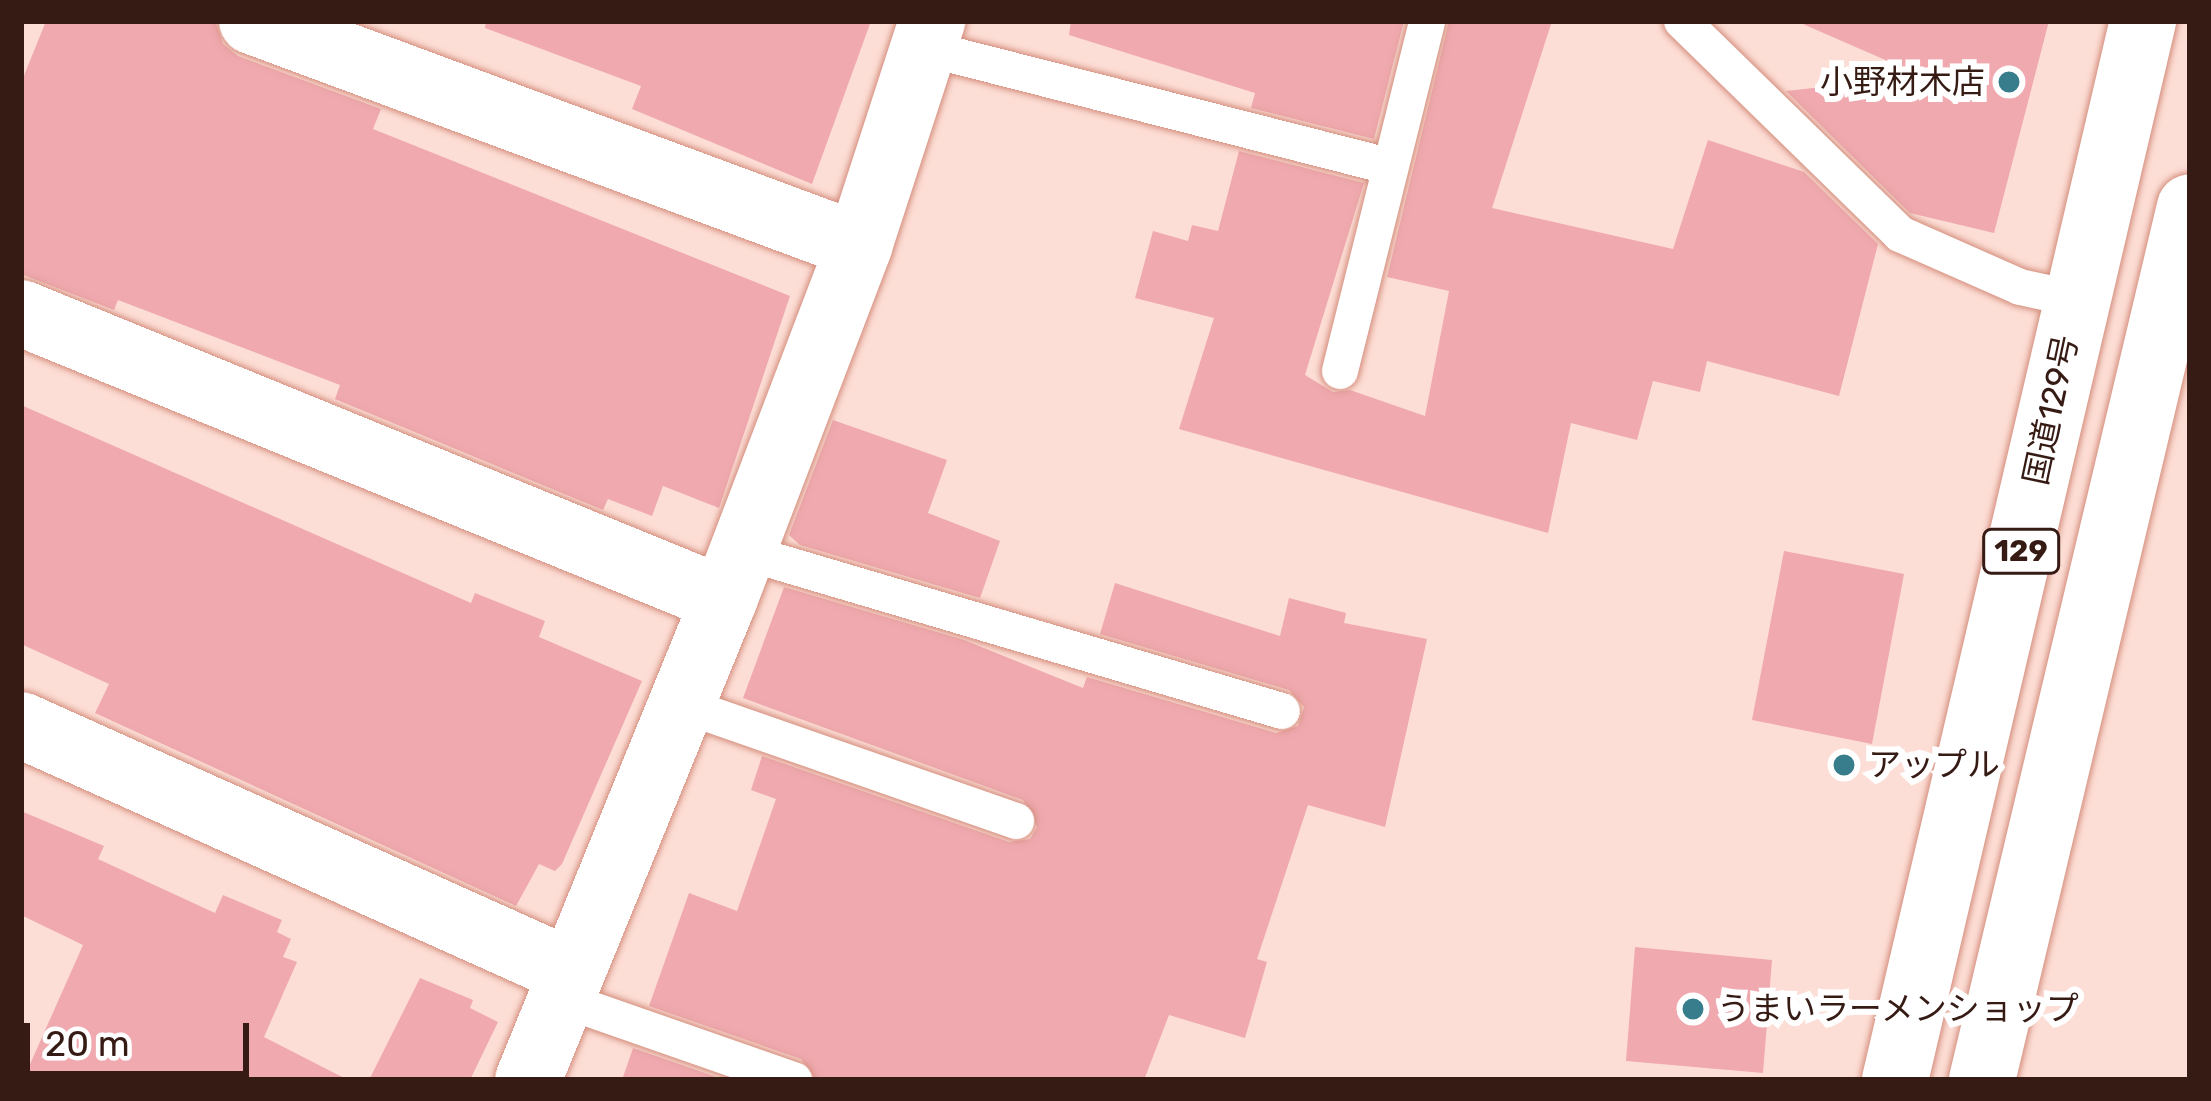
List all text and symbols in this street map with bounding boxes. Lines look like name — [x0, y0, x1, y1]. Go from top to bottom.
place label: 小野材木店 — [1820, 62, 1985, 102]
marker: 小野材木店 — [1996, 69, 2022, 95]
street label: 国道129号 — [2016, 332, 2086, 488]
road number: 129 — [1982, 527, 2060, 575]
place label: アップル — [1868, 745, 2000, 785]
marker: アップル — [1831, 752, 1857, 778]
place label: うまいラーメンショップ — [1717, 989, 2080, 1029]
marker: うまいラーメンショップ — [1680, 996, 1706, 1022]
scale bar — [30, 999, 255, 1073]
text: 20 m — [45, 1022, 130, 1065]

